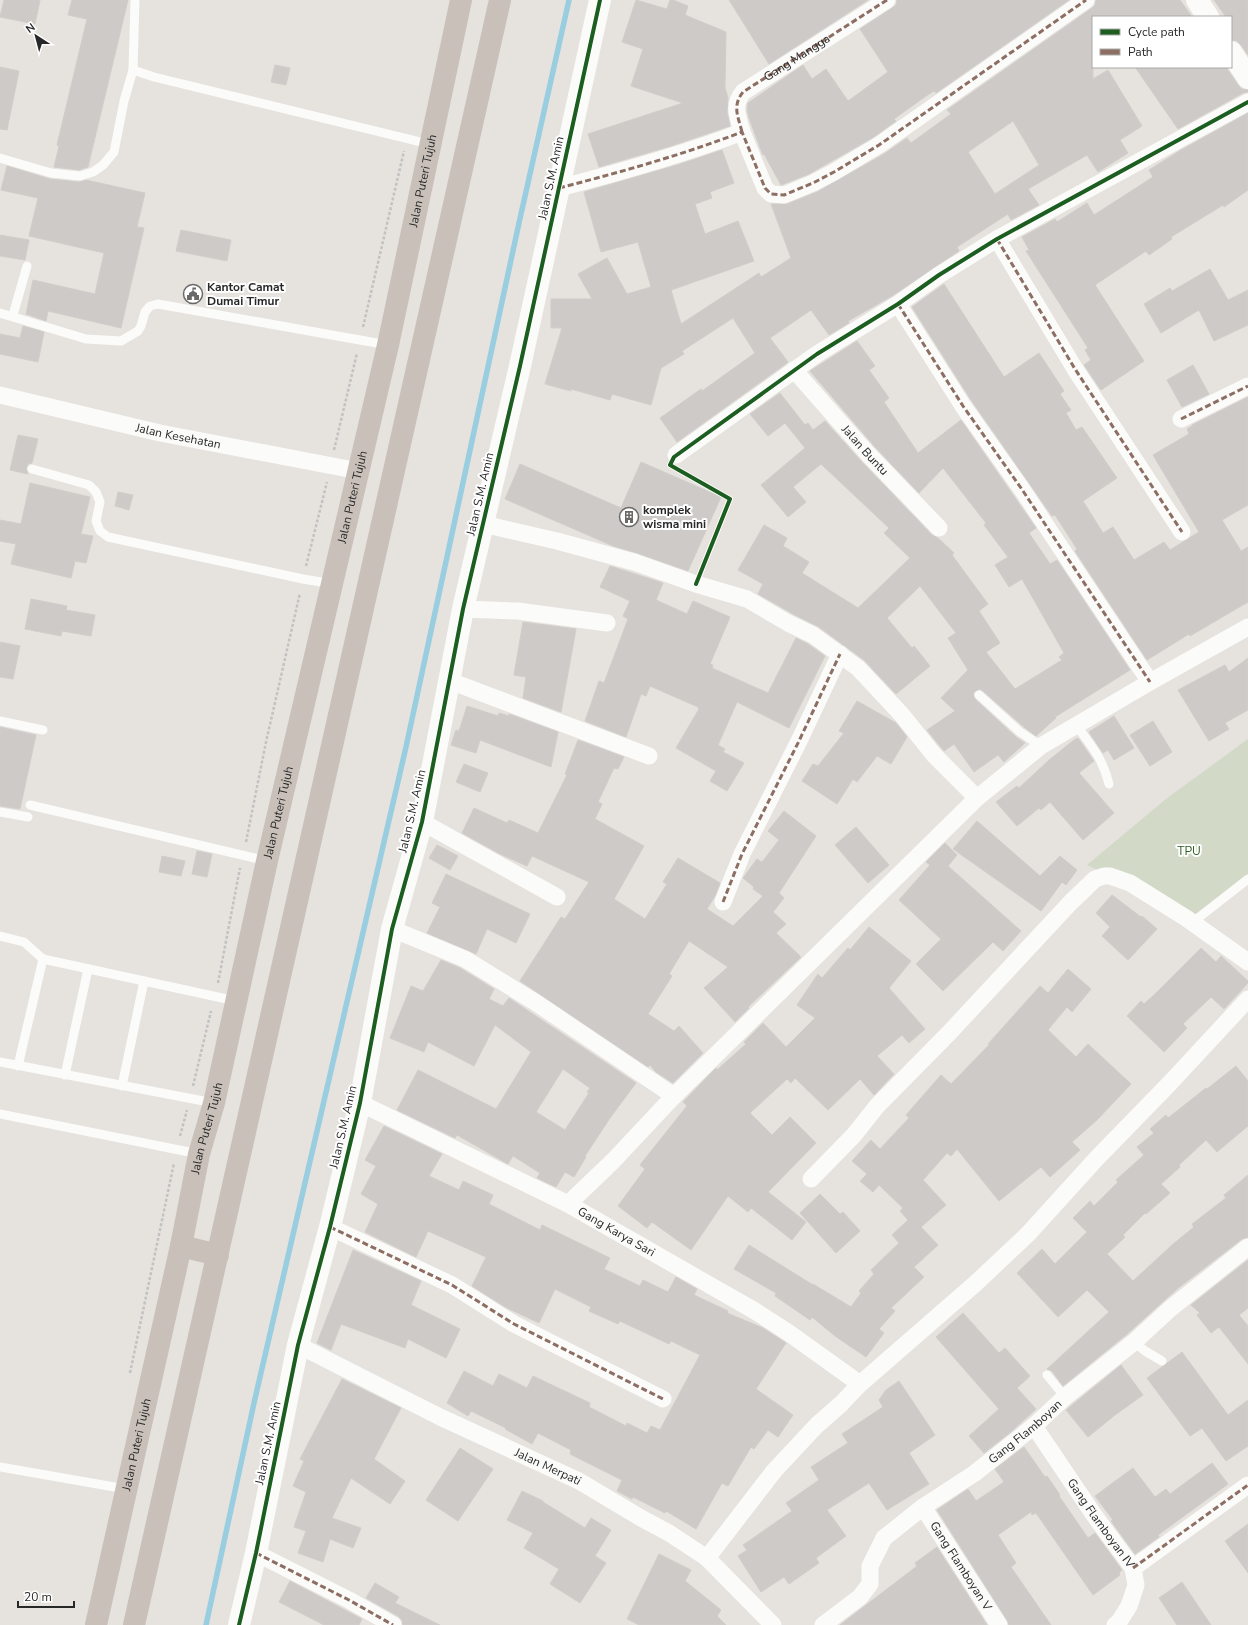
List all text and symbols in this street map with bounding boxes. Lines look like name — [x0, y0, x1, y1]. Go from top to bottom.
north arrow — [16, 16, 56, 56]
legend — [1092, 16, 1232, 68]
text: N — [23, 20, 38, 37]
text: Cycle path — [1128, 24, 1185, 40]
street label: Gang Mangga — [761, 30, 833, 85]
text: Path — [1128, 44, 1153, 60]
street label: Jalan Puteri Tujuh — [405, 133, 440, 230]
street label: Jalan S.M. Amin — [534, 135, 568, 222]
place label: Kantor Camat Dumai Timur — [207, 279, 285, 309]
public building icon: Kantor Camat Dumai Timur — [182, 283, 204, 305]
street label: Jalan Kesehatan — [133, 419, 222, 452]
street label: Jalan Buntu — [837, 421, 892, 479]
street label: Jalan Puteri Tujuh — [334, 449, 371, 546]
street label: Jalan S.M. Amin — [462, 451, 497, 538]
place label: komplek wisma mini — [643, 502, 706, 532]
building icon: komplek wisma mini — [618, 506, 640, 528]
street label: Jalan Puteri Tujuh — [260, 764, 297, 861]
street label: Jalan S.M. Amin — [394, 768, 429, 855]
park label: TPU — [1177, 843, 1201, 859]
street label: Jalan Puteri Tujuh — [187, 1081, 226, 1177]
street label: Jalan S.M. Amin — [325, 1084, 360, 1171]
street label: Gang Karya Sari — [575, 1203, 658, 1260]
street label: Gang Flamboyan — [985, 1396, 1065, 1467]
street label: Jalan Puteri Tujuh — [118, 1397, 155, 1493]
street label: Jalan S.M. Amin — [251, 1400, 285, 1487]
street label: Jalan Merpati — [511, 1444, 584, 1489]
street label: Gang Flamboyan IV — [1064, 1475, 1139, 1572]
street label: Gang Flamboyan V — [926, 1518, 996, 1614]
scale bar — [18, 1583, 74, 1609]
text: 20 m — [24, 1589, 52, 1605]

